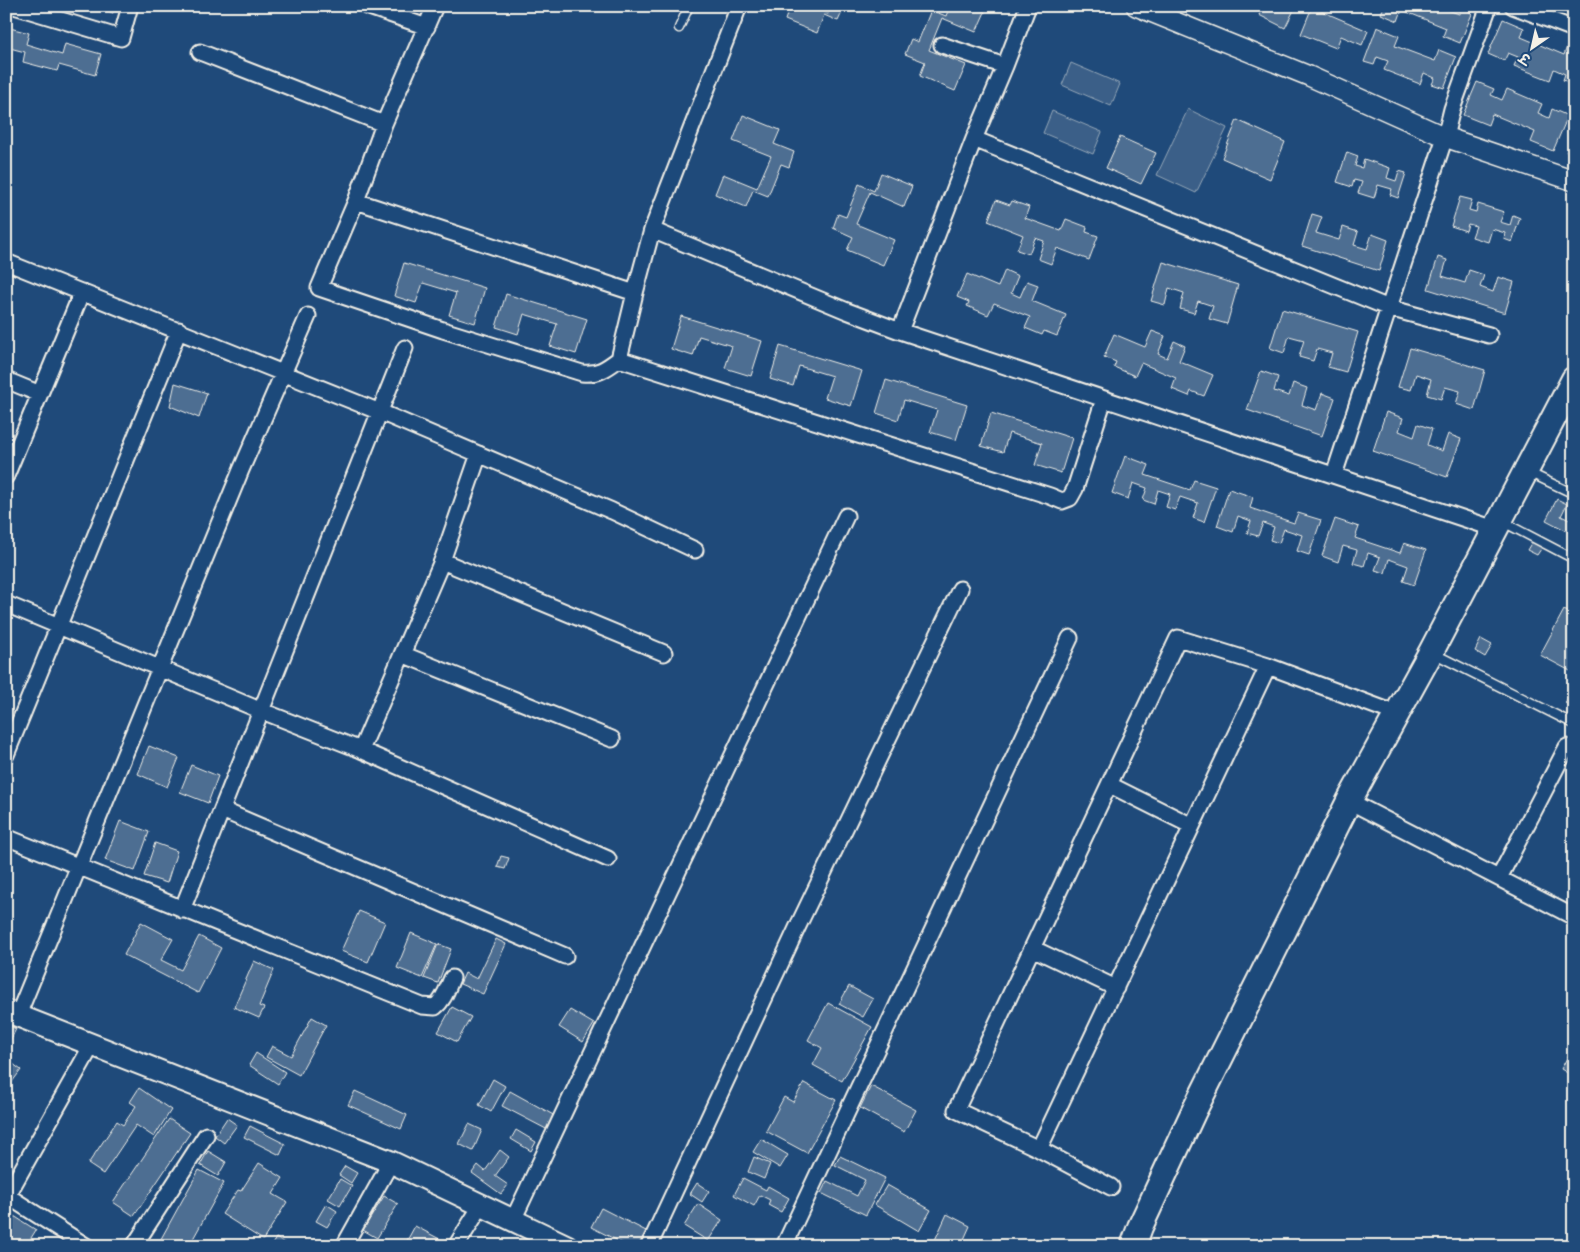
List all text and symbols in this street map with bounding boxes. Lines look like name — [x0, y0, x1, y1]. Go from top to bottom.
north arrow — [1508, 22, 1558, 72]
text: उ — [1514, 48, 1535, 70]

